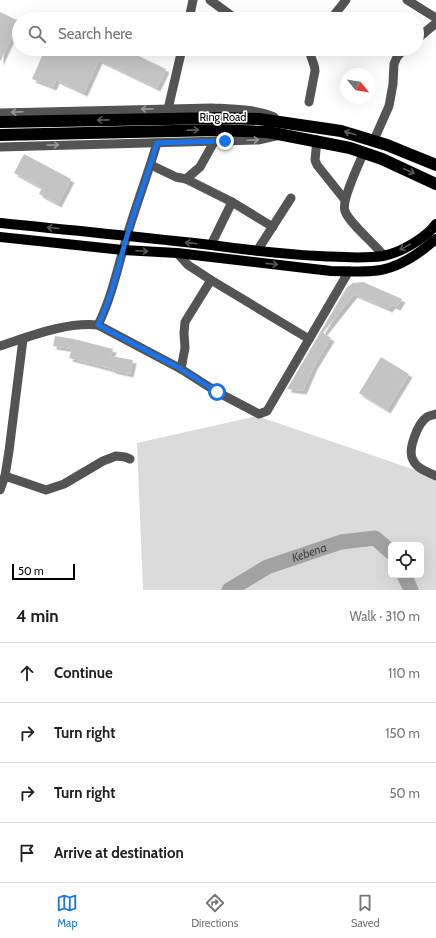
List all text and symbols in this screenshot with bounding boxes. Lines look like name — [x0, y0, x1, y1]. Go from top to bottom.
search box — [12, 12, 424, 56]
icon: search — [26, 23, 48, 45]
text: Search here — [58, 25, 133, 43]
north arrow — [340, 68, 376, 104]
one-way arrow — [141, 105, 154, 113]
one-way arrow — [11, 109, 24, 116]
street label: Ring Road — [200, 110, 246, 124]
one-way arrow — [97, 116, 110, 124]
one-way arrow — [186, 127, 199, 134]
one-way arrow — [343, 129, 356, 136]
route end — [216, 132, 234, 150]
one-way arrow — [246, 137, 259, 144]
one-way arrow — [46, 142, 59, 149]
one-way arrow — [403, 168, 415, 175]
one-way arrow — [47, 224, 60, 232]
one-way arrow — [185, 239, 198, 247]
one-way arrow — [400, 244, 412, 252]
one-way arrow — [135, 247, 148, 255]
one-way arrow — [265, 260, 278, 268]
route start — [208, 383, 226, 401]
water label: Kebena — [290, 539, 329, 565]
map controls — [388, 542, 424, 578]
button: locate — [388, 542, 424, 578]
scale bar — [12, 562, 75, 581]
text: 50 m — [18, 564, 44, 578]
text: 4 min — [16, 606, 59, 626]
text: Walk · 310 m — [349, 608, 420, 624]
icon: ahead — [16, 662, 38, 684]
text: Continue — [54, 664, 113, 682]
text: 110 m — [388, 665, 420, 681]
icon: right — [16, 722, 38, 744]
text: Turn right — [54, 724, 115, 742]
text: 150 m — [385, 725, 420, 741]
icon: right — [16, 782, 38, 804]
text: Turn right — [54, 784, 115, 802]
text: 50 m — [390, 785, 420, 801]
icon: arrive — [16, 842, 38, 864]
text: Arrive at destination — [54, 844, 184, 862]
tab: Map — [56, 892, 78, 930]
tab: Directions — [191, 892, 238, 930]
tab: Saved — [351, 892, 380, 930]

